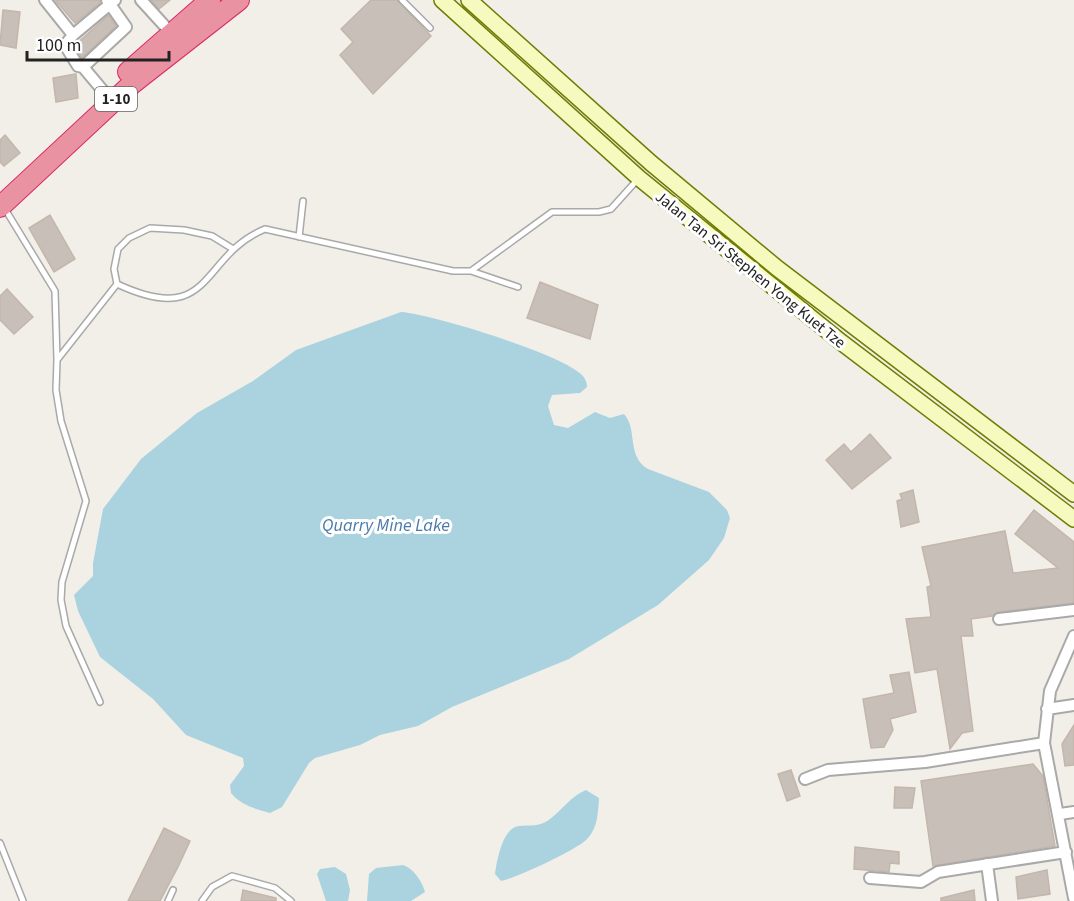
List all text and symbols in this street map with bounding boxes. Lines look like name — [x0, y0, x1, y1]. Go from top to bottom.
scale bar — [27, 24, 170, 62]
text: 100 m — [36, 33, 81, 58]
road number: 1-10 — [95, 87, 137, 111]
street label: Jalan Tan Sri Stephen Yong Kuet Tze — [651, 186, 850, 354]
water label: Quarry Mine Lake — [322, 513, 450, 538]

